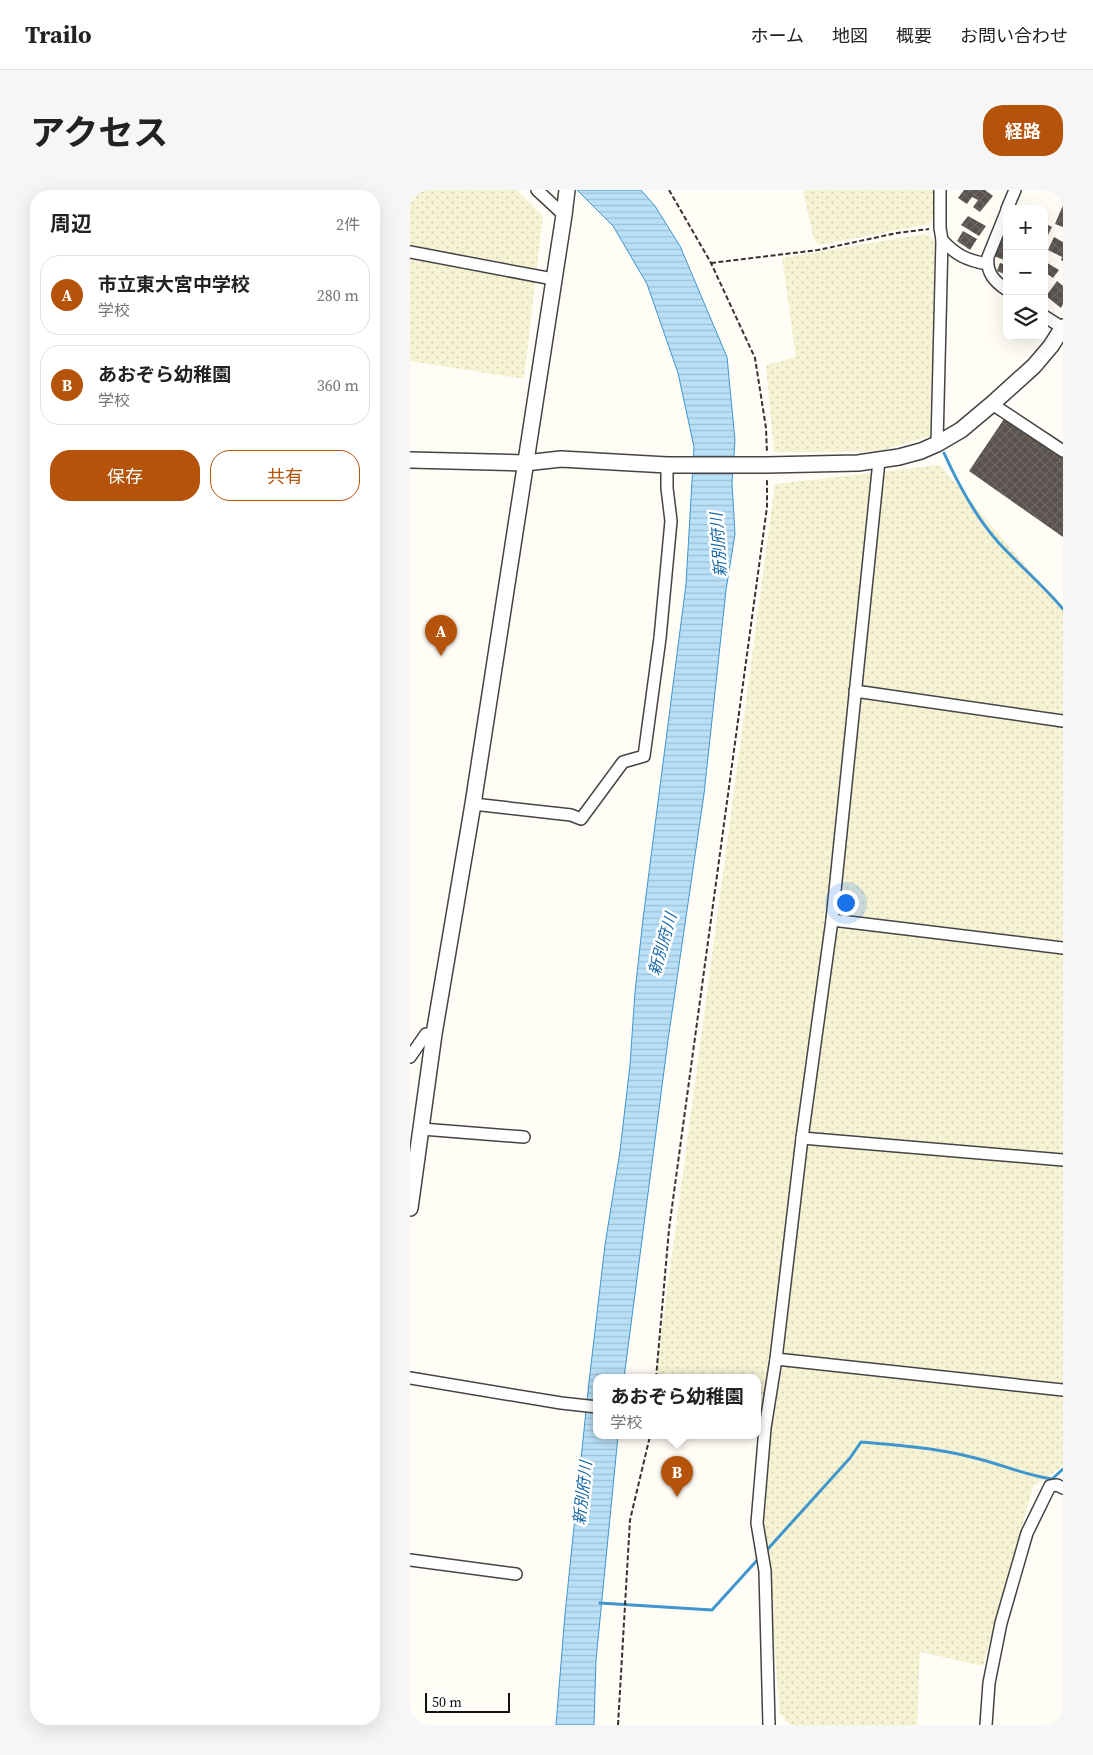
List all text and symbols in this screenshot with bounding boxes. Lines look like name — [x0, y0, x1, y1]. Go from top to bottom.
text: Trailo — [25, 18, 92, 51]
text: ホーム — [751, 23, 804, 48]
text: 地図 — [832, 23, 868, 48]
text: 概要 — [896, 23, 932, 48]
text: お問い合わせ — [960, 23, 1068, 48]
button: 経路 — [983, 105, 1063, 156]
text: アクセス — [30, 109, 168, 157]
map controls — [1003, 205, 1048, 340]
button: + — [1003, 205, 1048, 250]
text: 周辺 — [50, 209, 92, 238]
text: 2件 — [336, 213, 360, 235]
button: − — [1003, 250, 1048, 295]
text: 市立東大宮中学校 — [98, 271, 250, 297]
text: A — [62, 284, 72, 306]
text: 280 m — [317, 284, 359, 306]
button: layers — [1003, 295, 1048, 340]
text: 学校 — [98, 299, 130, 321]
text: あおぞら幼稚園 — [98, 361, 231, 387]
text: B — [62, 374, 72, 396]
text: 360 m — [317, 374, 359, 396]
text: 学校 — [98, 389, 130, 411]
button: 保存 — [50, 450, 200, 501]
button: 共有 — [210, 450, 360, 501]
water label: 新別府川 — [705, 510, 731, 578]
pin: A — [425, 615, 457, 656]
your location — [833, 890, 859, 916]
water label: 新別府川 — [643, 908, 682, 978]
popup — [593, 1374, 761, 1439]
text: あおぞら幼稚園 — [610, 1383, 744, 1409]
text: 学校 — [610, 1411, 643, 1433]
pin: B — [661, 1456, 693, 1497]
water label: 新別府川 — [568, 1458, 596, 1526]
scale bar — [425, 1690, 510, 1713]
text: 50 m — [432, 1692, 462, 1712]

